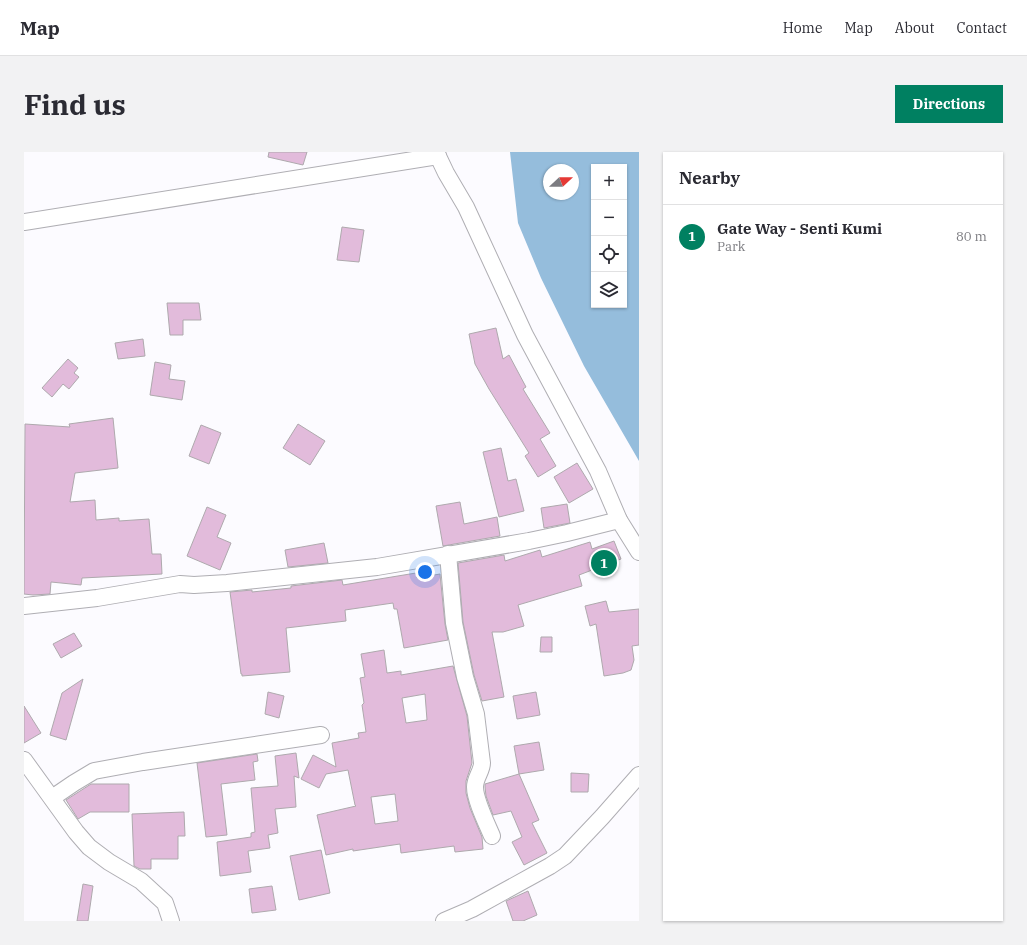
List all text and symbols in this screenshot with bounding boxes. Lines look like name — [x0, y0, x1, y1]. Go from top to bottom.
text: Map — [20, 16, 60, 40]
text: Home — [783, 19, 822, 37]
text: Map — [844, 19, 873, 37]
text: About — [895, 19, 934, 37]
text: Contact — [956, 19, 1007, 37]
button: Directions — [895, 85, 1003, 123]
text: Find us — [24, 86, 126, 123]
north arrow — [543, 164, 579, 200]
map controls — [591, 164, 627, 308]
button: + — [591, 164, 627, 200]
text: Nearby — [679, 167, 740, 189]
button: − — [591, 200, 627, 236]
text: Gate Way - Senti Kumi — [717, 219, 882, 238]
text: 1 — [688, 228, 696, 245]
text: 80 m — [956, 228, 987, 245]
button: locate — [591, 236, 627, 272]
text: Park — [717, 238, 745, 255]
button: layers — [591, 272, 627, 308]
pin: 1 — [591, 548, 617, 578]
your location — [415, 562, 435, 582]

